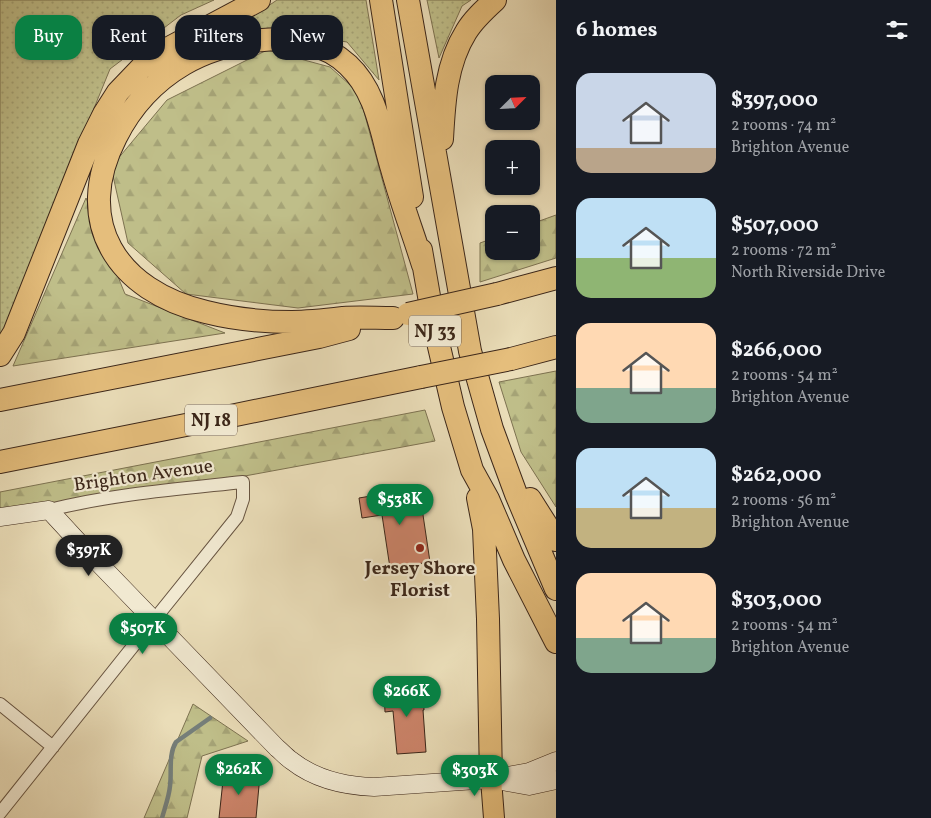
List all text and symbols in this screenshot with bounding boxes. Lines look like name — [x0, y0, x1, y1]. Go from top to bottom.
chip: Buy — [15, 15, 82, 60]
chip: Rent — [92, 15, 165, 60]
chip: Filters — [175, 15, 261, 60]
chip: New — [271, 15, 343, 60]
text: 6 homes — [576, 16, 657, 45]
icon: filters — [883, 16, 911, 44]
north arrow — [485, 75, 540, 130]
map controls — [485, 75, 540, 260]
text: $397,000 — [731, 86, 818, 115]
icon: home — [616, 93, 676, 153]
text: 2 rooms · 74 m² — [731, 115, 836, 137]
text: Brighton Avenue — [731, 137, 849, 159]
button: + — [485, 140, 540, 195]
button: − — [485, 205, 540, 260]
text: $507,000 — [731, 211, 819, 240]
icon: home — [616, 218, 676, 278]
text: 2 rooms · 72 m² — [731, 240, 836, 262]
text: North Riverside Drive — [731, 262, 885, 284]
road number: NJ 33 — [409, 316, 461, 346]
text: $266,000 — [731, 336, 822, 365]
icon: home — [616, 343, 676, 403]
text: 2 rooms · 54 m² — [731, 365, 838, 387]
text: Brighton Avenue — [731, 387, 849, 409]
road number: NJ 18 — [185, 404, 237, 436]
street label: Brighton Avenue — [72, 453, 215, 499]
text: $262,000 — [731, 461, 821, 490]
icon: home — [616, 468, 676, 528]
pin: $538K — [365, 484, 435, 526]
text: $538K — [377, 489, 423, 511]
text: 2 rooms · 56 m² — [731, 490, 836, 512]
text: Brighton Avenue — [731, 512, 849, 534]
pin: $397K — [54, 534, 124, 577]
text: $397K — [67, 540, 111, 562]
marker: Jersey Shore Florist — [414, 542, 426, 554]
place label: Jersey Shore Florist — [364, 556, 475, 604]
text: $303,000 — [731, 586, 822, 615]
icon: home — [616, 593, 676, 653]
pin: $507K — [108, 612, 178, 655]
text: 2 rooms · 54 m² — [731, 615, 838, 637]
text: $507K — [120, 618, 166, 640]
text: Brighton Avenue — [731, 637, 849, 659]
pin: $266K — [372, 676, 442, 718]
text: $266K — [384, 681, 430, 703]
pin: $262K — [204, 754, 274, 796]
pin: $303K — [440, 754, 510, 797]
text: $262K — [216, 759, 262, 781]
text: $303K — [452, 760, 498, 782]

